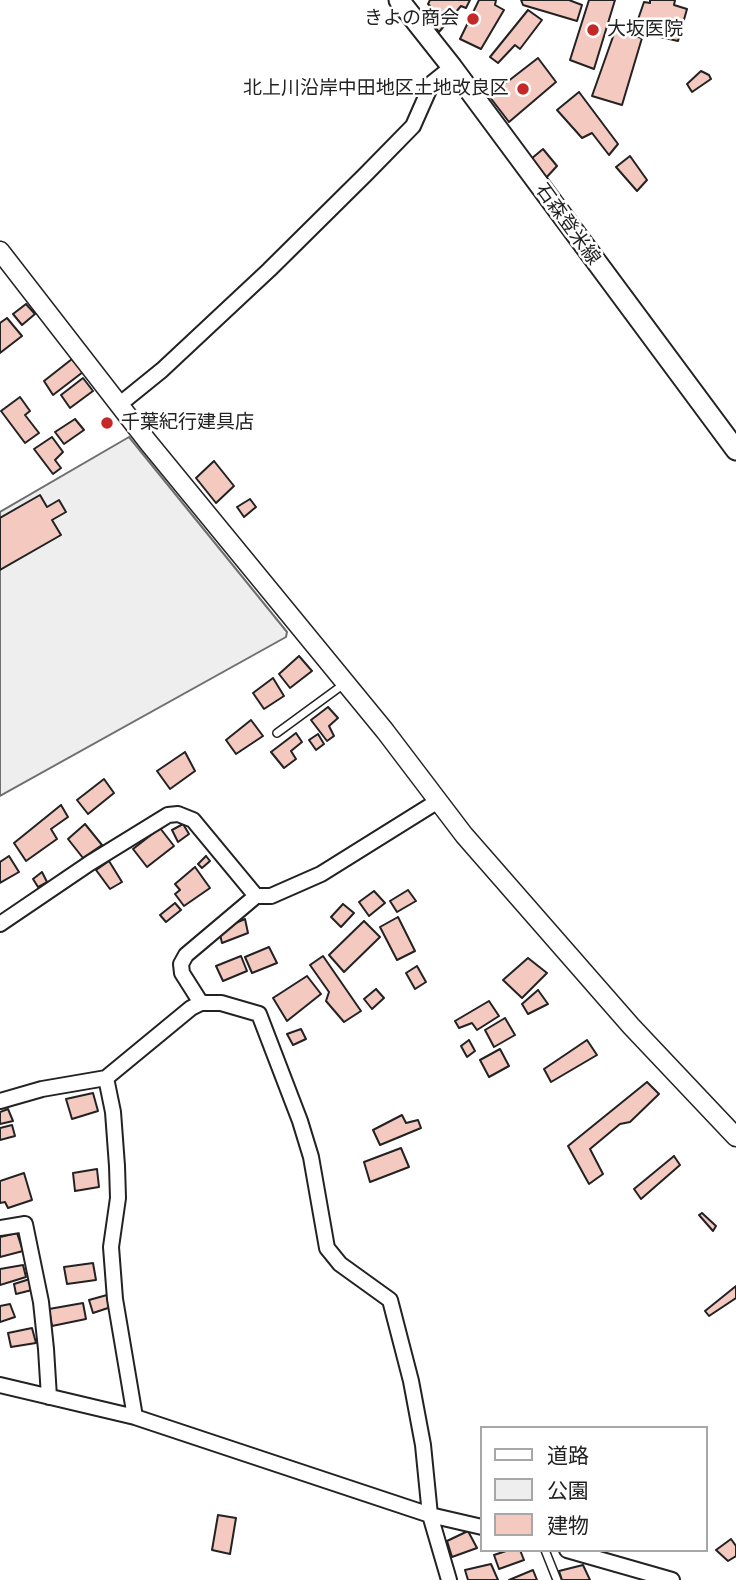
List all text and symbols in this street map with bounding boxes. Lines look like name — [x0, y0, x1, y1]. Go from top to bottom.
place label: きよの商会 — [364, 8, 459, 30]
marker: きよの商会 — [465, 11, 481, 27]
place label: 大坂医院 — [607, 19, 683, 41]
marker: 大坂医院 — [585, 22, 601, 38]
place label: 北上川沿岸中田地区土地改良区 — [243, 78, 509, 100]
marker: 北上川沿岸中田地区土地改良区 — [515, 81, 531, 97]
street label: 石森登米線 — [530, 180, 604, 270]
place label: 千葉紀行建具店 — [121, 412, 254, 434]
marker: 千葉紀行建具店 — [99, 415, 115, 431]
legend — [480, 1426, 708, 1552]
text: 道路 — [547, 1439, 589, 1471]
text: 公園 — [547, 1474, 589, 1506]
text: 建物 — [547, 1509, 589, 1541]

